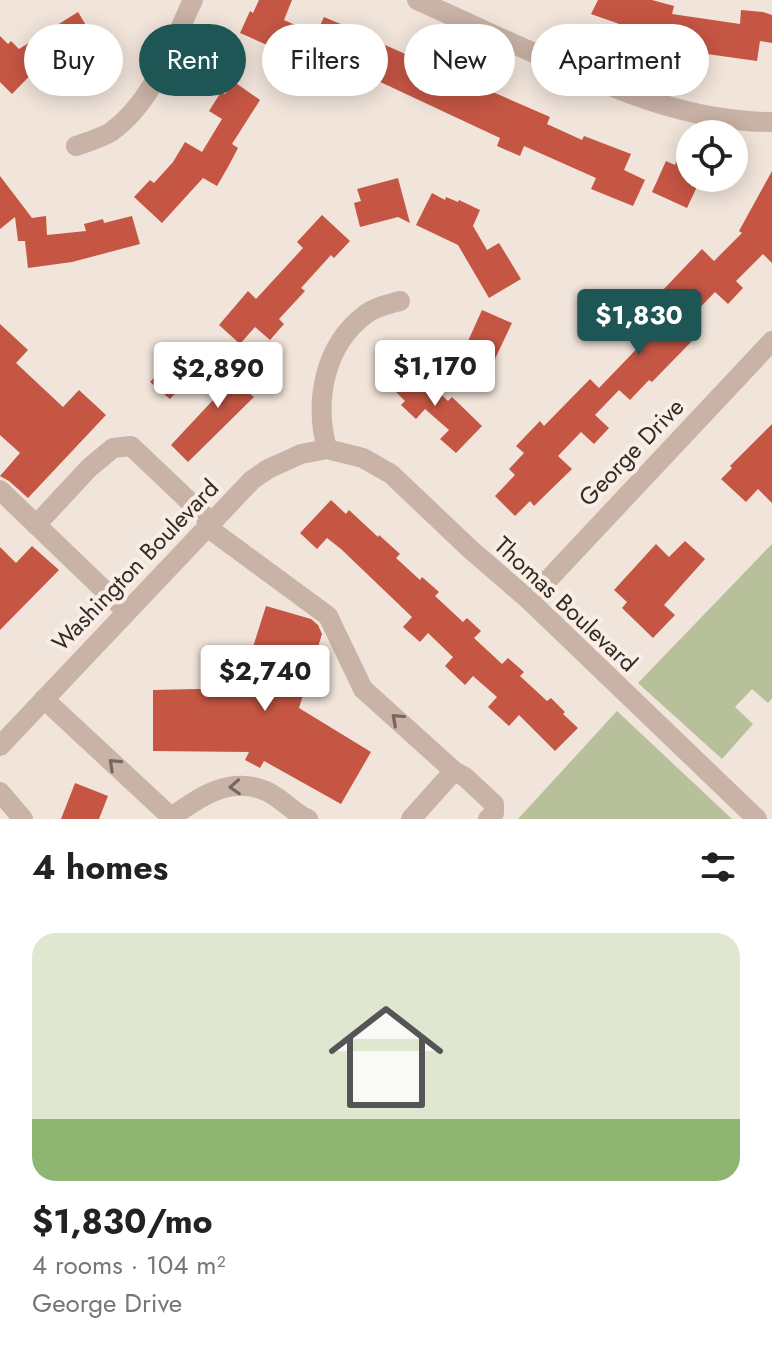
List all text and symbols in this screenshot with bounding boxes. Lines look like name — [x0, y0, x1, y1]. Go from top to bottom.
chip: Buy — [24, 24, 123, 96]
chip: Rent — [139, 24, 246, 96]
chip: Filters — [262, 24, 388, 96]
chip: New — [404, 24, 515, 96]
chip: Apartment — [531, 24, 709, 96]
map controls — [676, 120, 748, 192]
button: locate — [676, 120, 748, 192]
pin: $1,830 — [574, 289, 704, 357]
text: $1,830 — [595, 296, 683, 334]
pin: $1,170 — [370, 340, 500, 408]
pin: $2,890 — [153, 342, 283, 410]
text: $1,170 — [393, 347, 477, 385]
text: $2,890 — [172, 349, 264, 387]
street label: George Drive — [570, 390, 692, 514]
street label: Washington Boulevard — [44, 471, 226, 659]
street label: Thomas Boulevard — [487, 528, 645, 680]
pin: $2,740 — [200, 645, 330, 713]
text: $2,740 — [219, 652, 311, 690]
one-way arrow — [391, 714, 406, 728]
one-way arrow — [109, 759, 123, 773]
one-way arrow — [228, 779, 240, 796]
text: 4 homes — [32, 843, 168, 892]
icon: filters — [696, 845, 740, 889]
icon: home — [314, 985, 458, 1129]
text: $1,830/mo — [32, 1197, 213, 1246]
text: 4 rooms · 104 m² — [32, 1246, 226, 1284]
text: George Drive — [32, 1284, 182, 1322]

